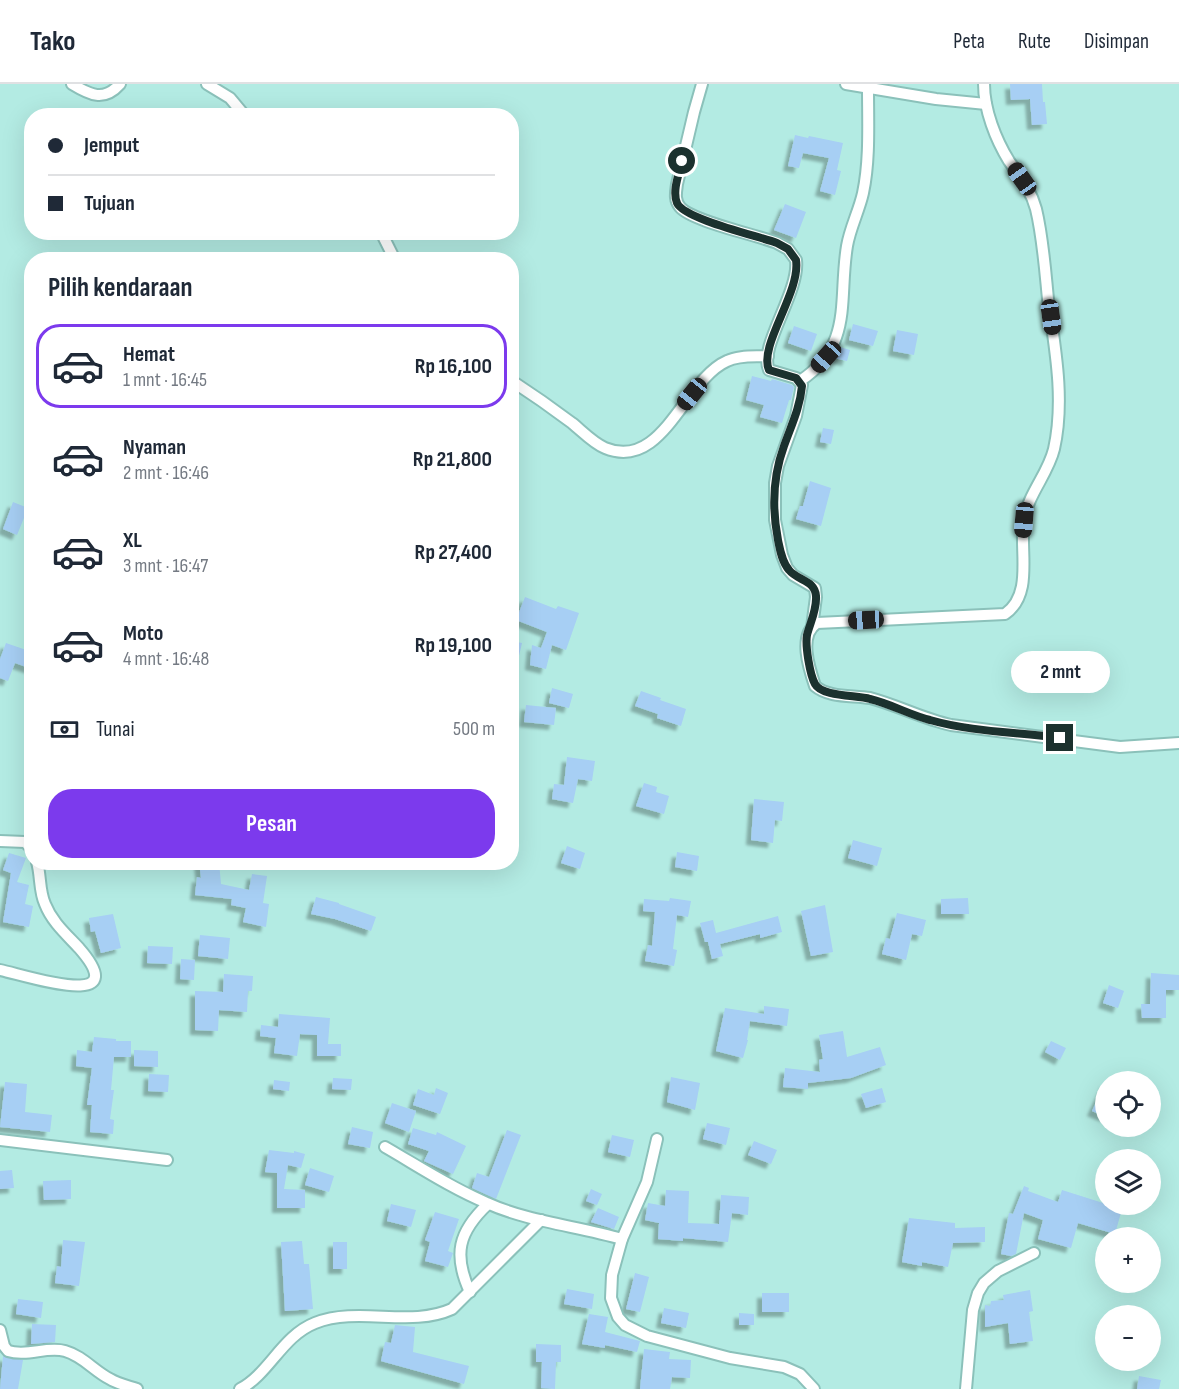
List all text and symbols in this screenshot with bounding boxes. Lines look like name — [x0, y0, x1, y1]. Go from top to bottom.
text: Tako — [30, 25, 75, 58]
text: Peta — [953, 29, 985, 54]
text: Rute — [1018, 29, 1051, 54]
text: Disimpan — [1084, 29, 1149, 54]
text: Jemput — [84, 132, 139, 159]
route start — [668, 147, 695, 174]
car — [1004, 159, 1040, 199]
text: Tujuan — [84, 190, 135, 217]
text: Pilih kendaraan — [48, 272, 193, 304]
car — [1040, 298, 1062, 336]
car — [807, 338, 845, 376]
icon: car — [51, 339, 105, 393]
text: Hemat — [123, 341, 175, 368]
text: Rp 16,100 — [415, 353, 492, 380]
text: 1 mnt · 16:45 — [123, 368, 207, 392]
car — [674, 374, 710, 414]
icon: car — [51, 432, 105, 486]
text: Nyaman — [123, 434, 186, 461]
text: Rp 21,800 — [413, 446, 492, 473]
text: 2 mnt · 16:46 — [123, 461, 209, 485]
car — [1013, 501, 1035, 539]
icon: car — [51, 525, 105, 579]
text: XL — [123, 527, 142, 554]
text: Rp 27,400 — [415, 539, 492, 566]
text: 3 mnt · 16:47 — [123, 554, 208, 578]
car — [848, 610, 884, 630]
icon: car — [51, 618, 105, 672]
text: Moto — [123, 620, 163, 647]
text: Rp 19,100 — [415, 632, 492, 659]
text: 4 mnt · 16:48 — [123, 647, 209, 671]
callout: 2 mnt — [1010, 651, 1110, 693]
text: 2 mnt — [1040, 660, 1081, 684]
icon: cash — [48, 713, 81, 746]
text: Tunai — [96, 716, 135, 743]
text: 500 m — [453, 717, 495, 741]
route end — [1046, 724, 1073, 751]
button: Pesan — [48, 789, 495, 858]
map controls — [1095, 1071, 1161, 1371]
button: locate — [1095, 1071, 1161, 1137]
button: layers — [1095, 1149, 1161, 1215]
button: + — [1095, 1227, 1161, 1293]
button: − — [1095, 1305, 1161, 1371]

